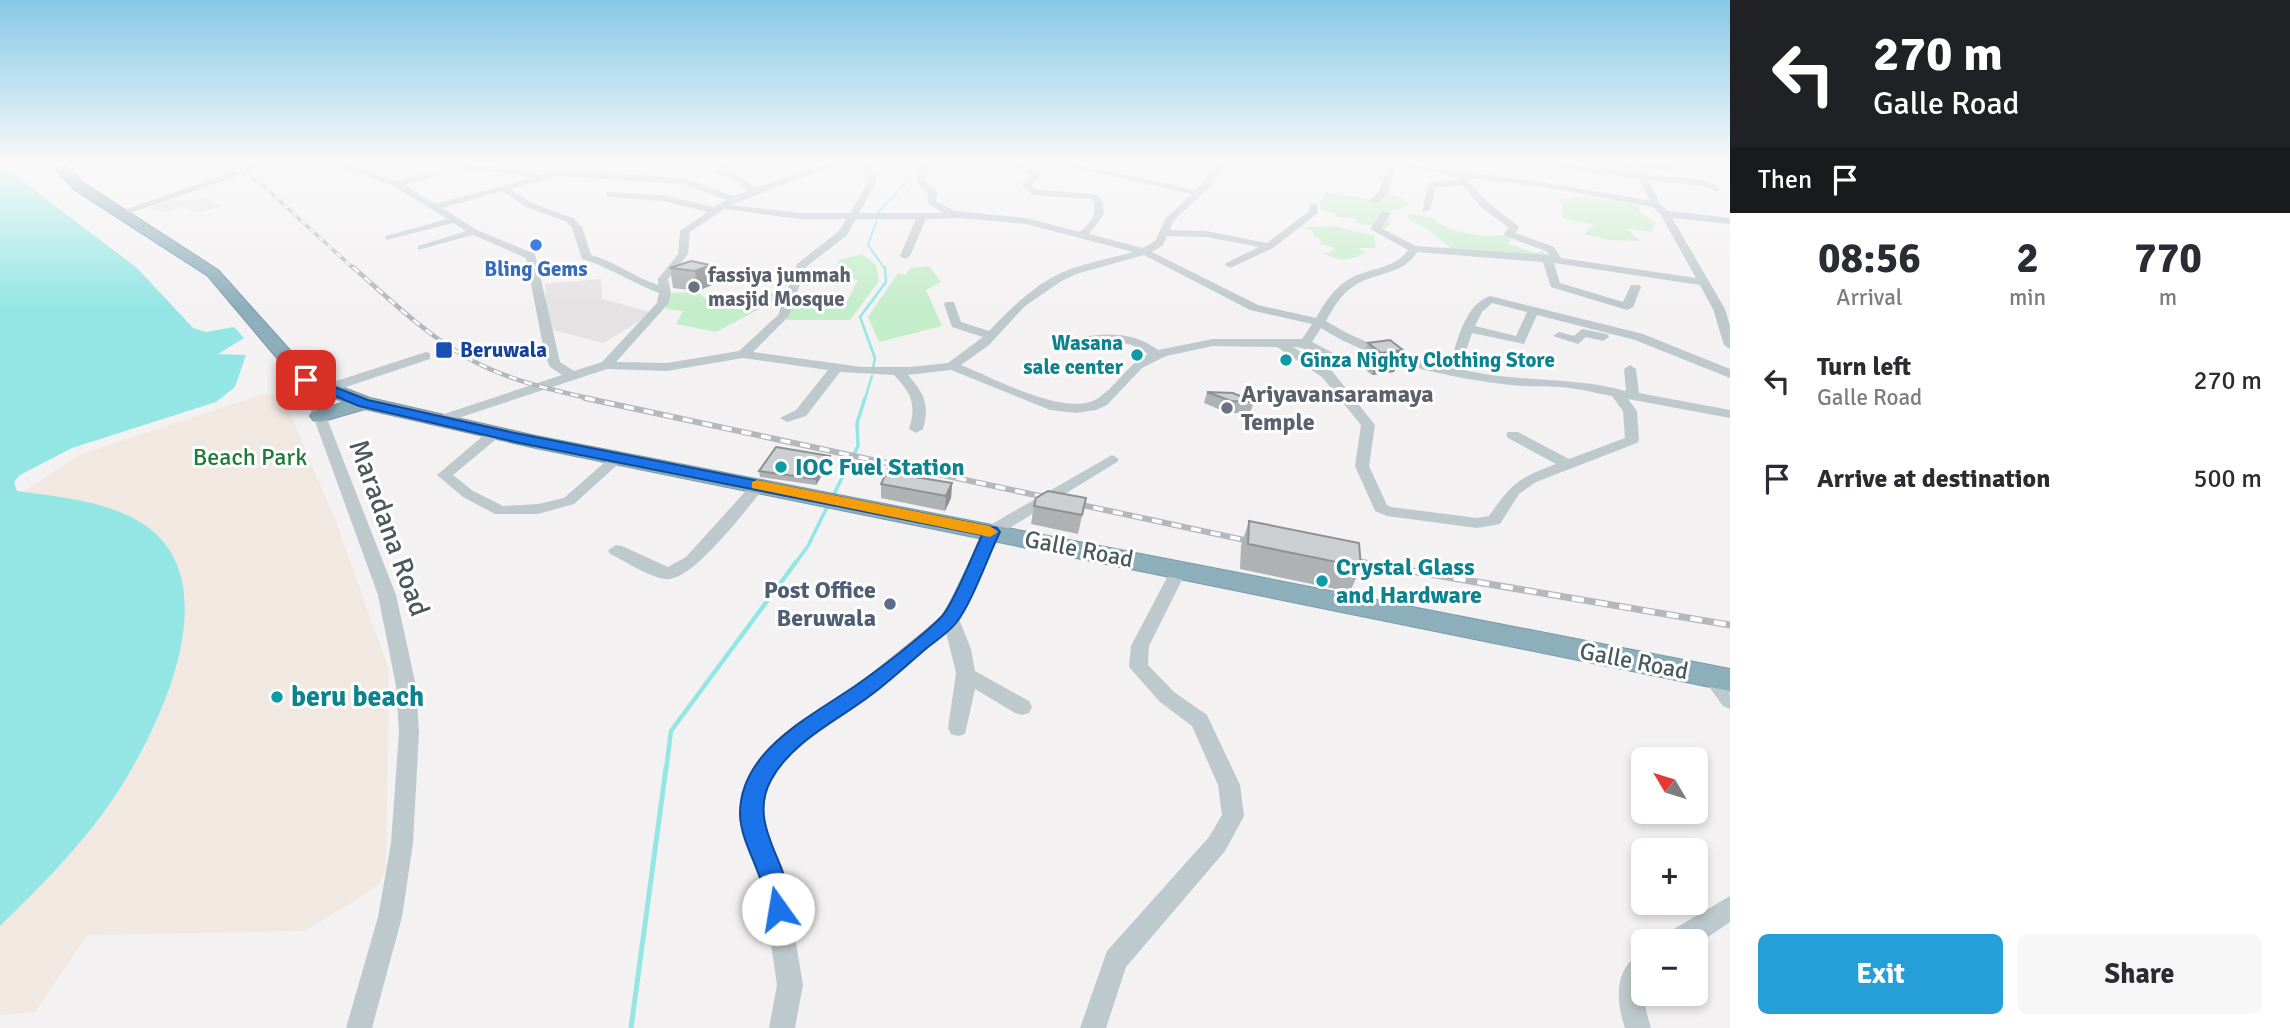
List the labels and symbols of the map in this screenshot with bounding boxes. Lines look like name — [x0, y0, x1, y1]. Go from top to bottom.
marker: Bling Gems — [528, 237, 544, 253]
place label: Bling Gems — [484, 256, 588, 282]
place label: fassiya jummah masjid Mosque — [707, 262, 851, 312]
marker: fassiya jummah masjid Mosque — [686, 279, 702, 295]
place label: Wasana sale center — [1023, 330, 1124, 380]
place label: Beruwala — [460, 337, 547, 363]
marker: Beruwala — [434, 340, 454, 360]
marker: Wasana sale center — [1129, 347, 1145, 363]
place label: Ginza Nighty Clothing Store — [1300, 347, 1555, 373]
pin — [276, 350, 336, 410]
marker: Ginza Nighty Clothing Store — [1278, 352, 1294, 368]
place label: Ariyavansaramaya Temple — [1241, 379, 1434, 437]
marker: Ariyavansaramaya Temple — [1219, 400, 1235, 416]
street label: Maradana Road — [341, 435, 437, 621]
park label: Beach Park — [193, 442, 307, 472]
place label: IOC Fuel Station — [795, 452, 965, 482]
marker: IOC Fuel Station — [773, 459, 789, 475]
street label: Galle Road — [1022, 524, 1136, 574]
place label: Crystal Glass and Hardware — [1336, 552, 1482, 610]
marker: Crystal Glass and Hardware — [1314, 573, 1330, 589]
place label: Post Office Beruwala — [764, 575, 876, 633]
marker: Post Office Beruwala — [882, 596, 898, 612]
street label: Galle Road — [1577, 636, 1691, 686]
place label: beru beach — [291, 680, 424, 714]
marker: beru beach — [269, 689, 285, 705]
north arrow — [1631, 747, 1708, 824]
position arrow — [741, 872, 815, 946]

